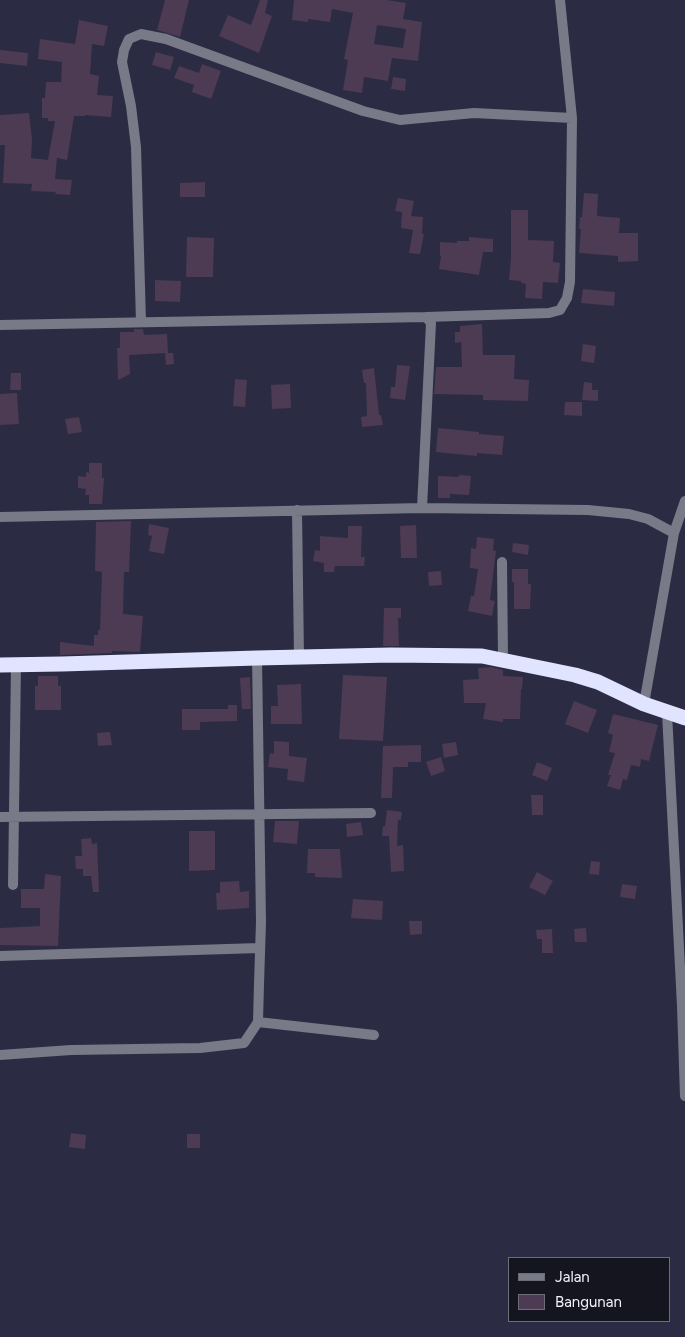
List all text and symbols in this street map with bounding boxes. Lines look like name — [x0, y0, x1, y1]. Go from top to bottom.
legend — [508, 1257, 670, 1322]
text: Jalan — [555, 1268, 590, 1286]
text: Bangunan — [555, 1293, 622, 1311]

